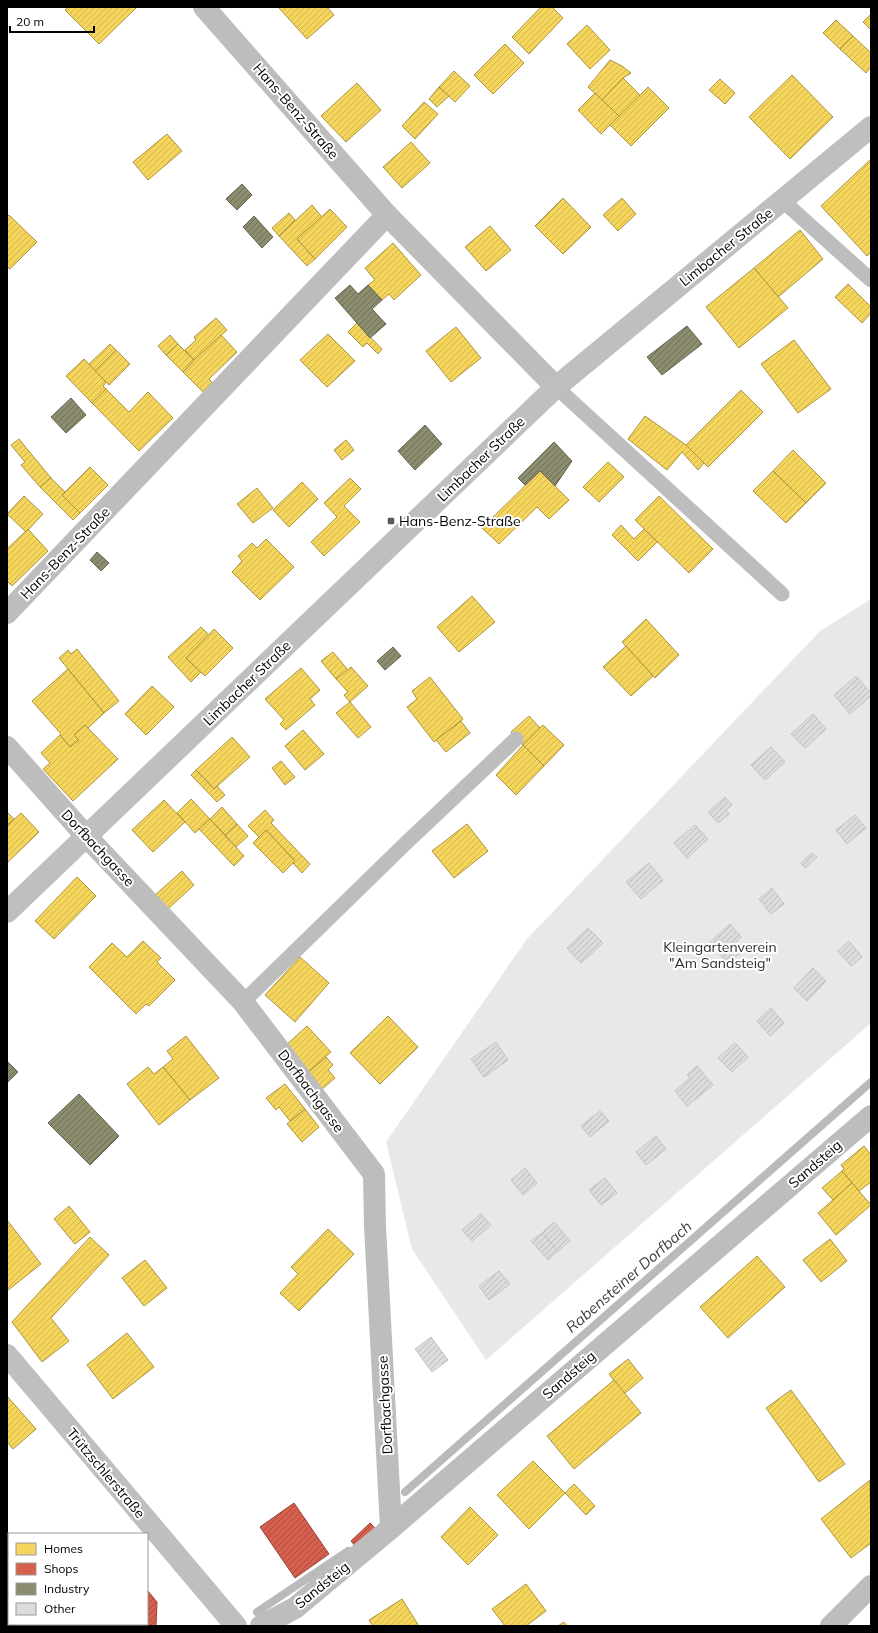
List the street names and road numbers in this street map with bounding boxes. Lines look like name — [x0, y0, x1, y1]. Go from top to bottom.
street label: Hans-Benz-Straße — [249, 59, 343, 163]
street label: Limbacher Straße — [676, 204, 776, 290]
street label: Limbacher Straße — [433, 413, 529, 505]
street label: Hans-Benz-Straße — [16, 503, 114, 603]
street label: Limbacher Straße — [199, 637, 295, 729]
street label: Dorfbachgasse — [58, 806, 138, 890]
street label: Dorfbachgasse — [274, 1046, 348, 1136]
street label: Sandsteig — [785, 1136, 845, 1192]
street label: Sandsteig — [539, 1347, 599, 1403]
street label: Dorfbachgasse — [373, 1355, 397, 1455]
street label: Trützschlerstraße — [63, 1424, 149, 1522]
street label: Sandsteig — [291, 1558, 353, 1612]

